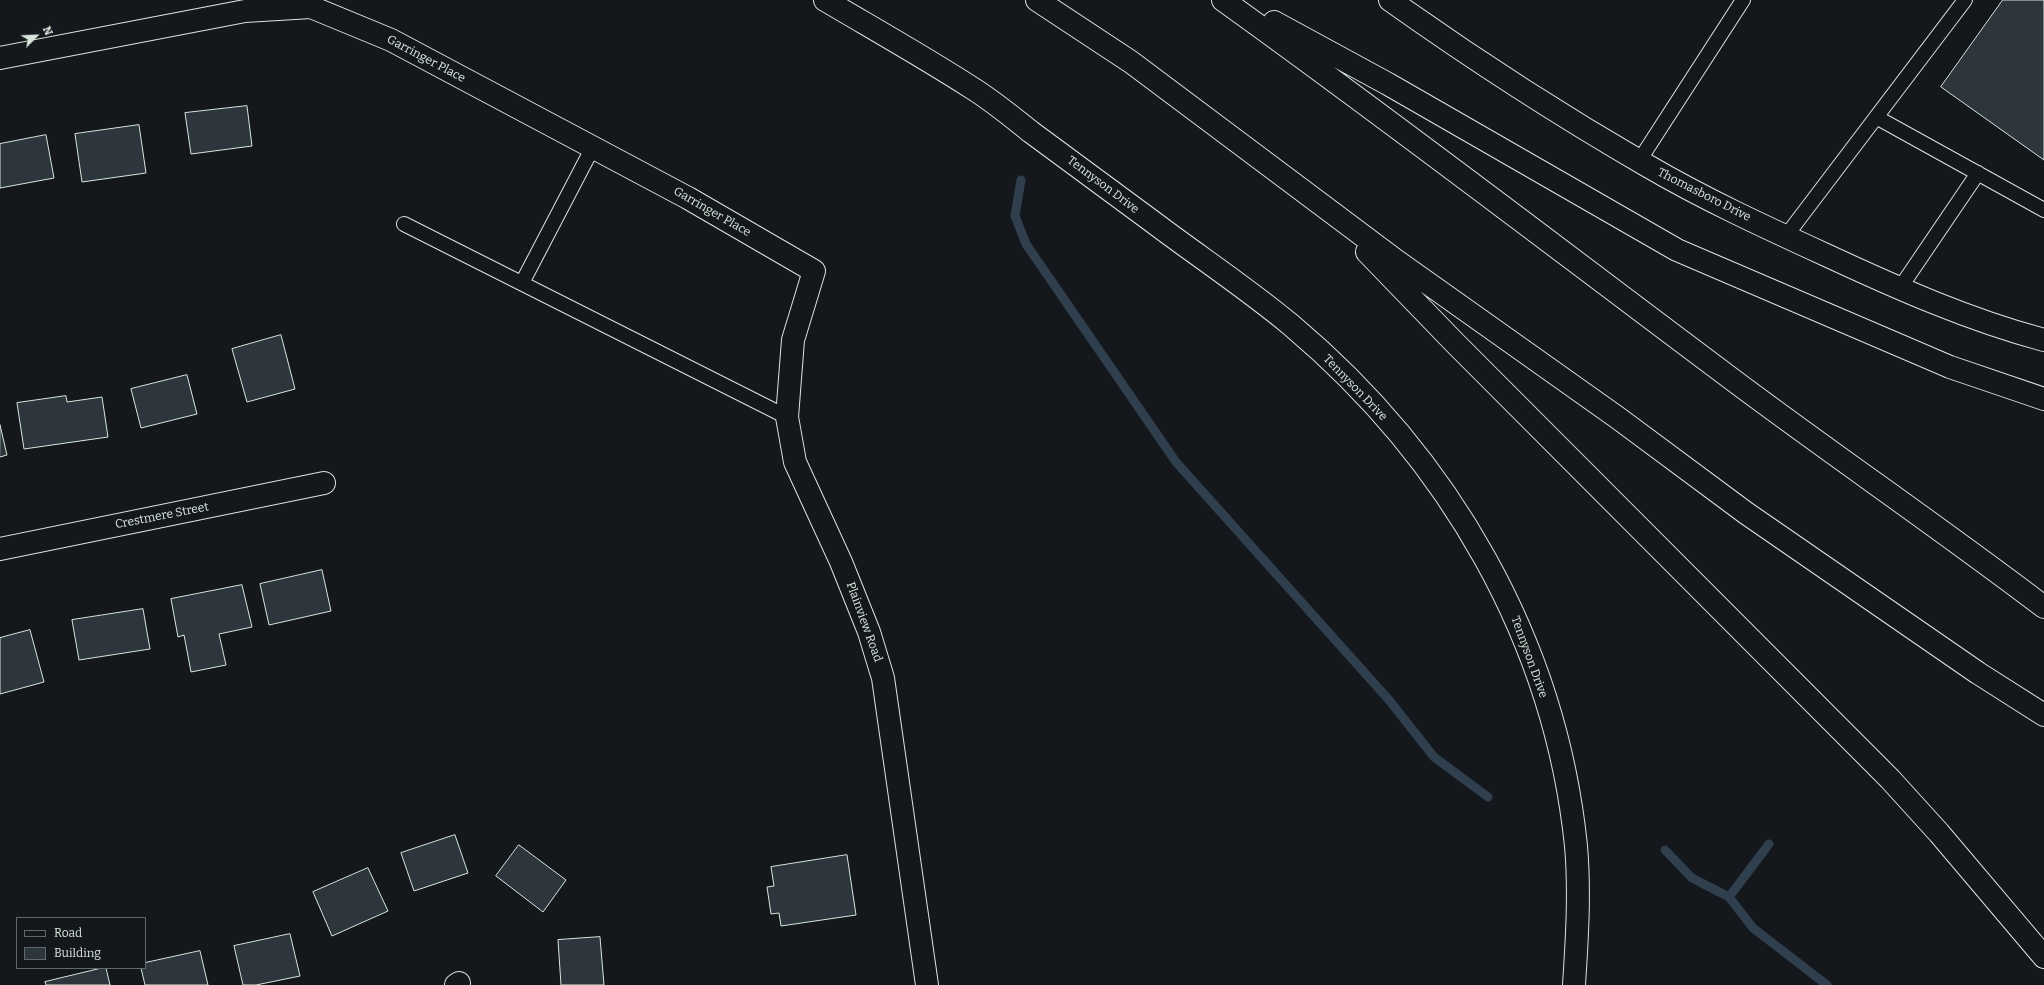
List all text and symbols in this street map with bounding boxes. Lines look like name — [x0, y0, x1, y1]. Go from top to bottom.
north arrow — [16, 16, 56, 56]
text: N — [40, 24, 55, 37]
street label: Garringer Place — [384, 32, 468, 86]
street label: Tennyson Drive — [1064, 153, 1142, 217]
street label: Thomasboro Drive — [1655, 165, 1753, 225]
street label: Garringer Place — [671, 184, 753, 240]
street label: Tennyson Drive — [1320, 352, 1390, 424]
street label: Crestmere Street — [114, 500, 210, 532]
street label: Plainview Road — [843, 580, 885, 664]
street label: Tennyson Drive — [1508, 614, 1550, 700]
legend — [16, 917, 146, 969]
text: Road — [54, 926, 82, 940]
text: Building — [54, 946, 101, 960]

